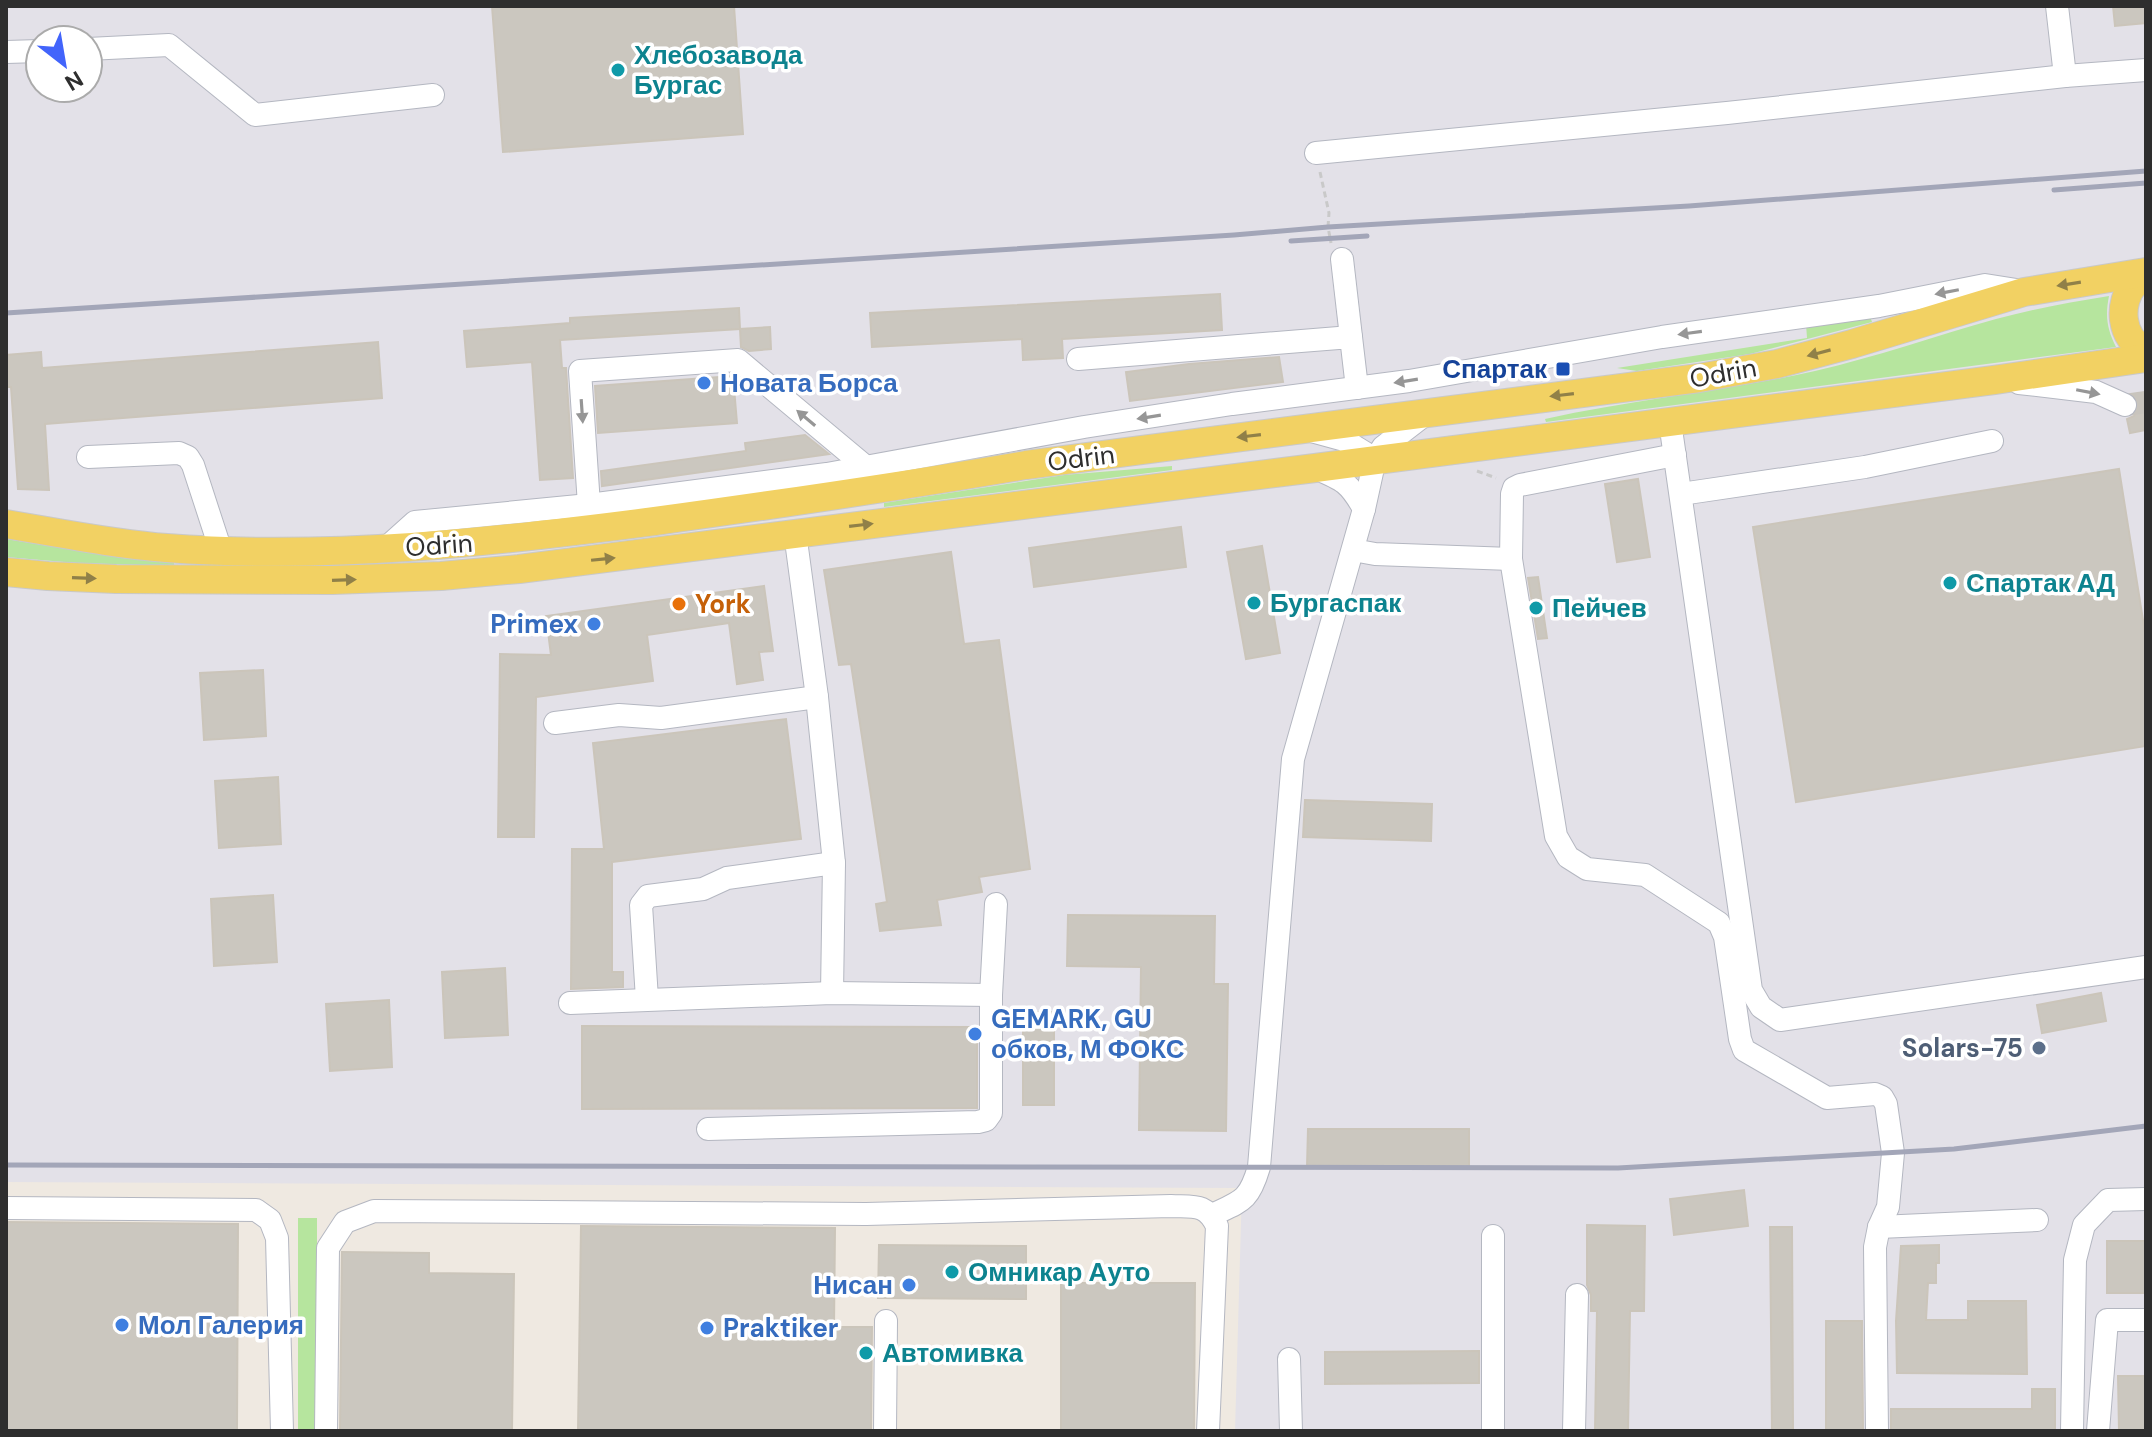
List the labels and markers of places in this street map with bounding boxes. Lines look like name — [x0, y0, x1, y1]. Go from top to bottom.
place label: Хлебозавода Бургас — [634, 38, 803, 102]
marker: Хлебозавода Бургас — [609, 61, 627, 79]
place label: Спартак — [1442, 352, 1548, 386]
marker: Спартак — [1554, 360, 1572, 378]
place label: Новата Борса — [720, 366, 898, 400]
marker: Новата Борса — [695, 374, 713, 392]
place label: Спартак АД — [1966, 566, 2116, 600]
marker: Спартак АД — [1941, 574, 1959, 592]
place label: Бургаспак — [1270, 586, 1402, 620]
place label: York — [695, 587, 751, 621]
place label: Пейчев — [1552, 591, 1647, 625]
marker: Бургаспак — [1245, 594, 1263, 612]
marker: York — [670, 595, 688, 613]
marker: Пейчев — [1527, 599, 1545, 617]
place label: Primex — [490, 607, 578, 641]
marker: Primex — [585, 615, 603, 633]
place label: GEMARK, GU обков, М ФОКС — [991, 1002, 1185, 1066]
marker: GEMARK, GU обков, М ФОКС — [966, 1025, 984, 1043]
place label: Solars-75 — [1902, 1031, 2023, 1065]
marker: Solars-75 — [2030, 1039, 2048, 1057]
place label: Омникар Ауто — [968, 1255, 1150, 1289]
marker: Омникар Ауто — [943, 1263, 961, 1281]
place label: Нисан — [813, 1268, 893, 1302]
marker: Нисан — [900, 1276, 918, 1294]
place label: Мол Галерия — [138, 1308, 304, 1342]
place label: Praktiker — [723, 1311, 839, 1345]
marker: Мол Галерия — [113, 1316, 131, 1334]
marker: Praktiker — [698, 1319, 716, 1337]
place label: Автомивка — [882, 1336, 1024, 1370]
marker: Автомивка — [857, 1344, 875, 1362]

